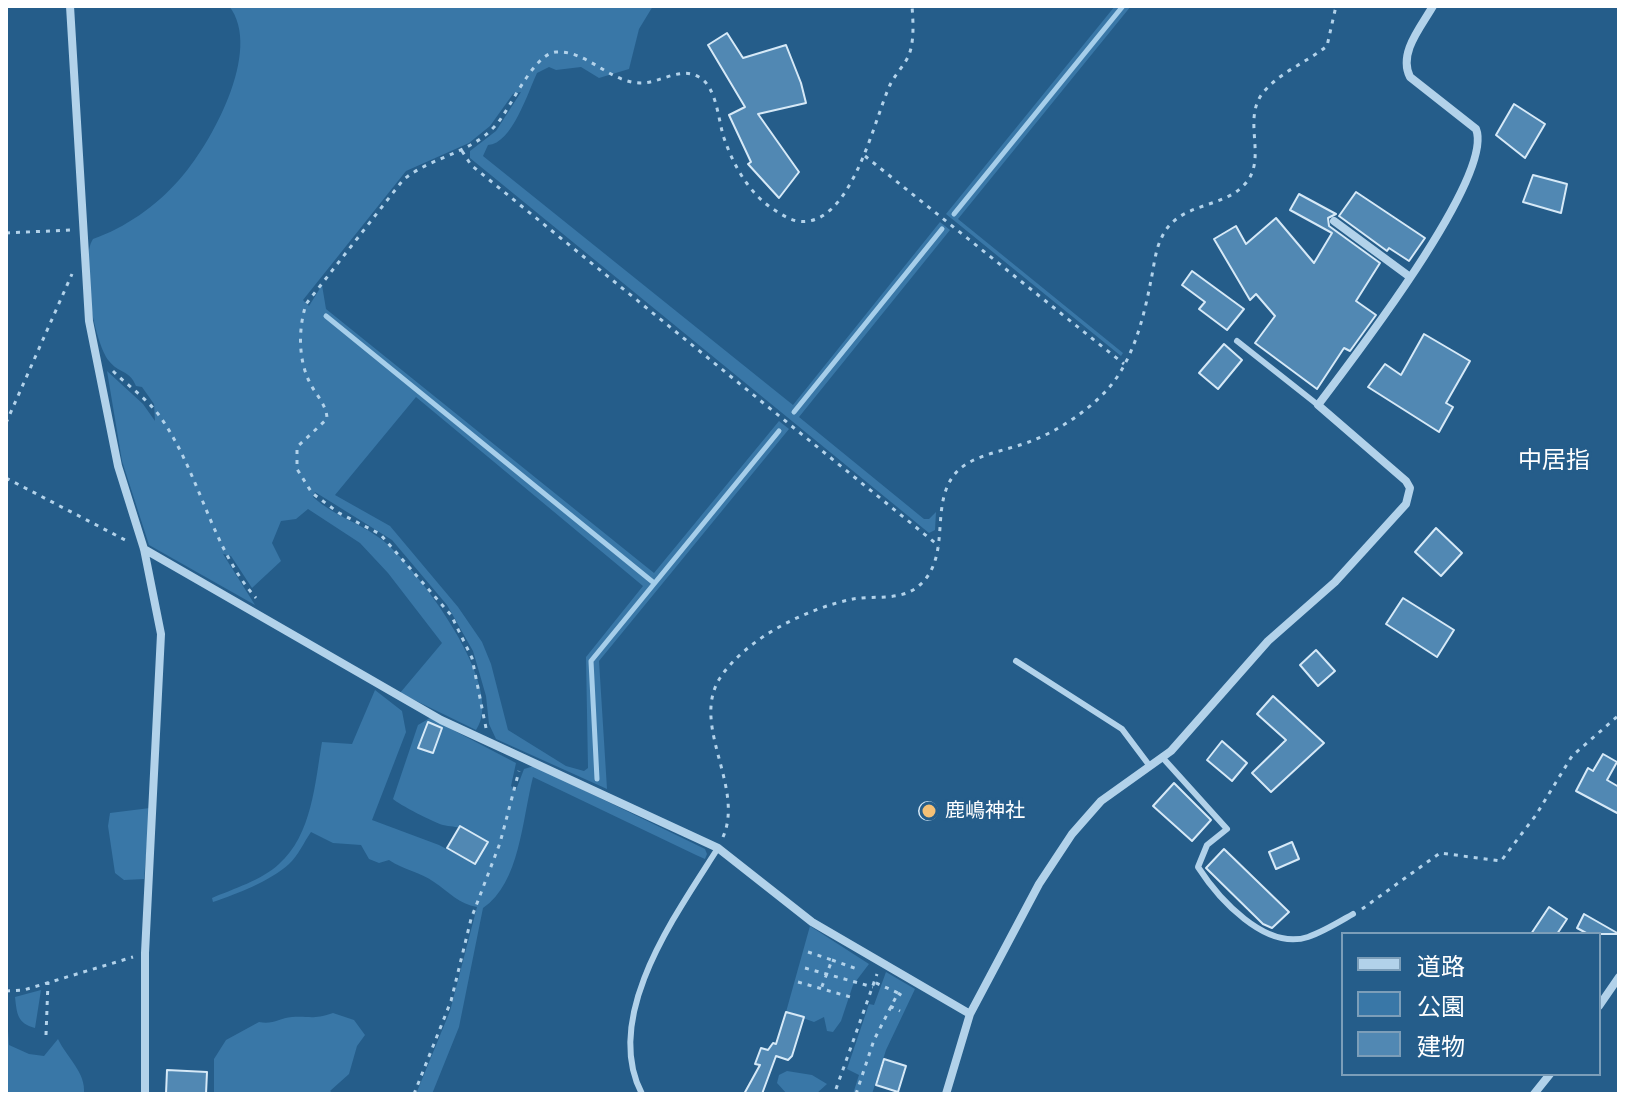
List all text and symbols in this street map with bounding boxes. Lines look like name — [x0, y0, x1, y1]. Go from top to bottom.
district label: 中居指 — [1518, 447, 1590, 475]
place label: 鹿嶋神社 — [945, 799, 1025, 823]
marker: 鹿嶋神社 — [920, 802, 938, 820]
legend — [1341, 932, 1601, 1076]
text: 道路 — [1417, 952, 1465, 981]
text: 公園 — [1417, 992, 1465, 1021]
text: 建物 — [1417, 1032, 1465, 1061]

